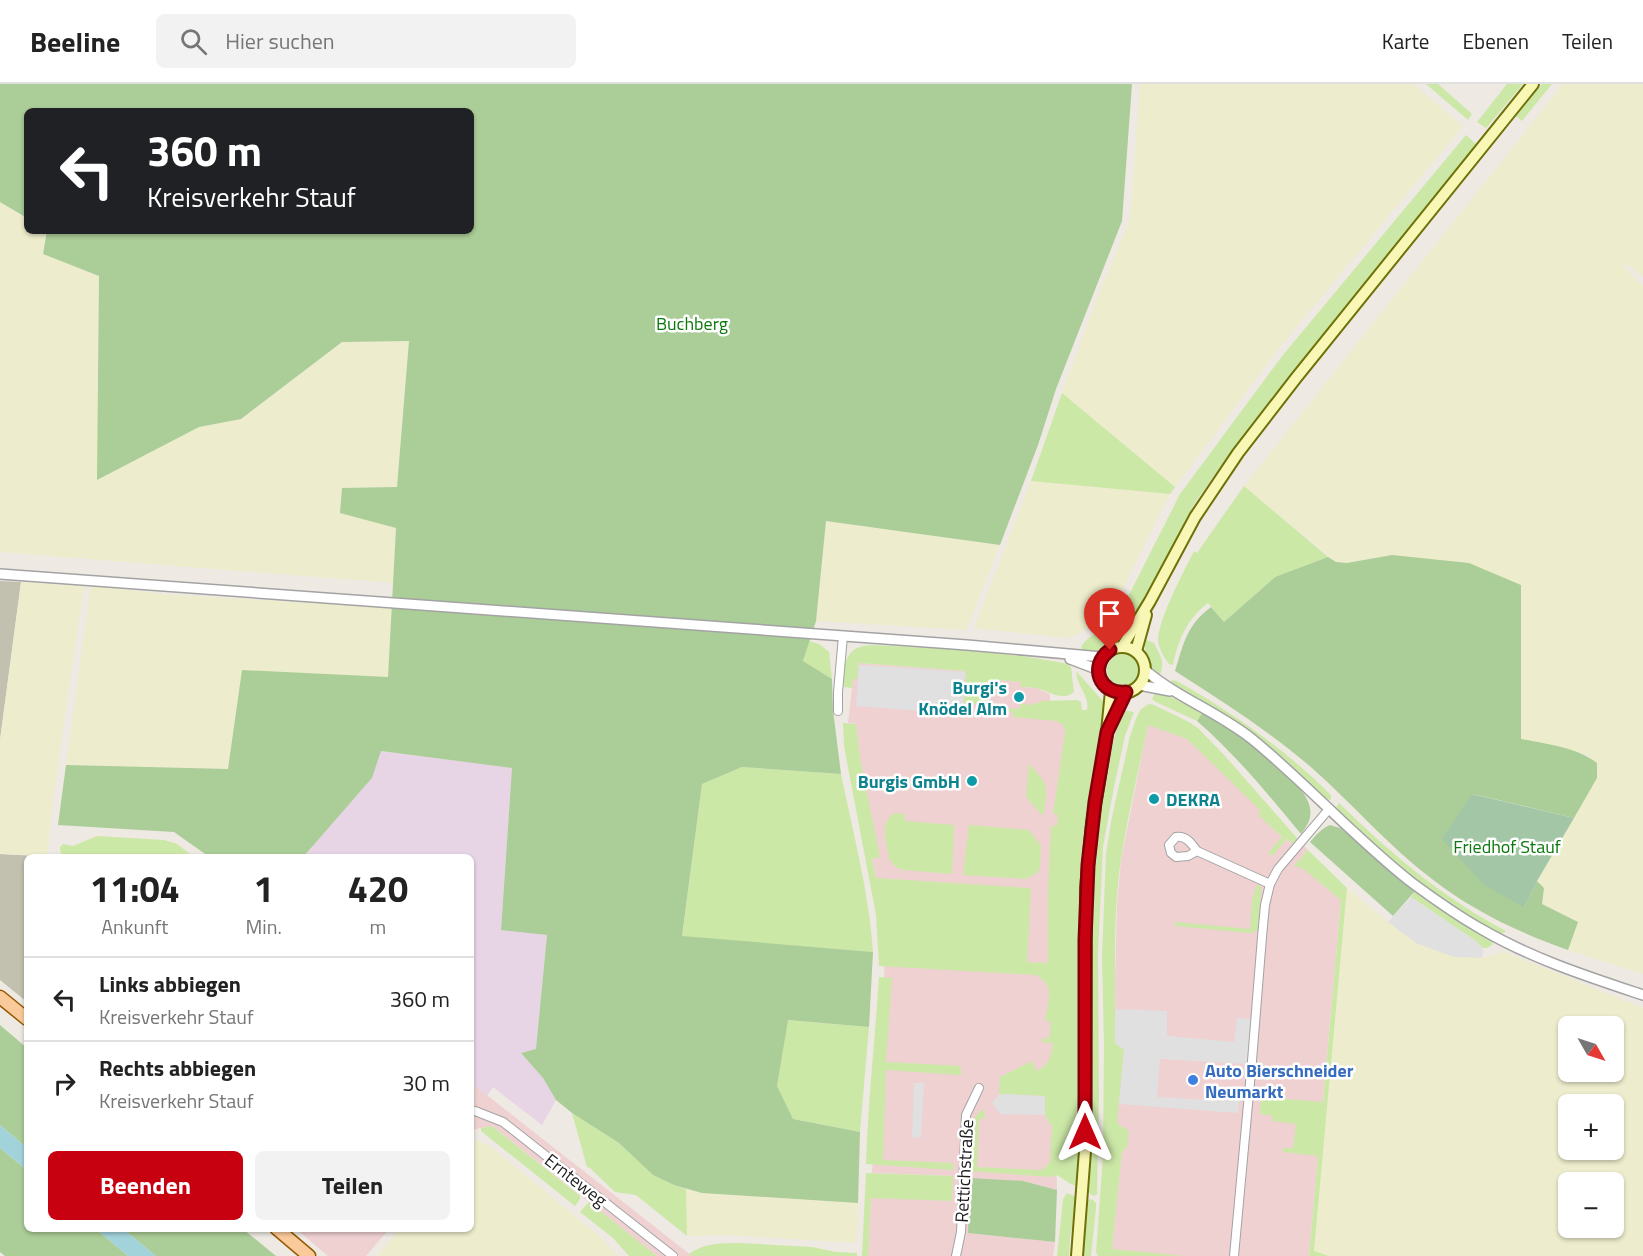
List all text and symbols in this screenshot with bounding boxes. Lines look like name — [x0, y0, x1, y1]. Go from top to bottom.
search box — [156, 14, 576, 68]
text: Beeline — [30, 20, 120, 63]
text: Hier suchen — [225, 24, 335, 58]
icon: search — [177, 25, 210, 58]
text: Karte — [1382, 25, 1429, 57]
text: Ebenen — [1462, 25, 1529, 57]
text: Teilen — [1562, 25, 1613, 57]
text: 360 m — [147, 118, 262, 182]
icon: left — [48, 132, 126, 210]
text: Kreisverkehr Stauf — [147, 176, 356, 217]
park label: Buchberg — [656, 310, 728, 337]
pin — [1084, 588, 1135, 650]
icon: arrive — [1093, 597, 1126, 630]
place label: Burgi's Knödel Alm — [918, 674, 1007, 722]
marker: Burgi's Knödel Alm — [1012, 690, 1026, 704]
place label: Burgis GmbH — [858, 768, 960, 795]
marker: Burgis GmbH — [965, 774, 979, 788]
place label: DEKRA — [1166, 786, 1220, 813]
marker: DEKRA — [1147, 792, 1161, 806]
park label: Friedhof Stauf — [1453, 833, 1561, 860]
text: 11:04 — [90, 861, 180, 916]
text: 1 — [254, 861, 274, 916]
text: 420 — [348, 861, 408, 916]
text: Ankunft — [101, 911, 168, 942]
text: Min. — [246, 911, 282, 942]
text: m — [370, 911, 386, 942]
text: Links abbiegen — [99, 967, 241, 1001]
text: 360 m — [390, 982, 450, 1016]
icon: left — [48, 983, 81, 1016]
text: Kreisverkehr Stauf — [99, 1001, 254, 1032]
north arrow — [1558, 1016, 1624, 1082]
map controls — [1558, 1016, 1624, 1238]
text: Rechts abbiegen — [99, 1051, 256, 1085]
place label: Auto Bierschneider Neumarkt — [1205, 1057, 1354, 1105]
text: 30 m — [402, 1066, 450, 1100]
icon: right — [48, 1067, 81, 1100]
marker: Auto Bierschneider Neumarkt — [1186, 1073, 1200, 1087]
text: Kreisverkehr Stauf — [99, 1085, 254, 1116]
button: + — [1558, 1094, 1624, 1160]
position arrow — [1053, 1100, 1117, 1164]
street label: Rettichstraße — [948, 1119, 980, 1223]
street label: Ernteweg — [539, 1147, 613, 1213]
button: Beenden — [48, 1151, 243, 1220]
button: Teilen — [255, 1151, 450, 1220]
button: − — [1558, 1172, 1624, 1238]

